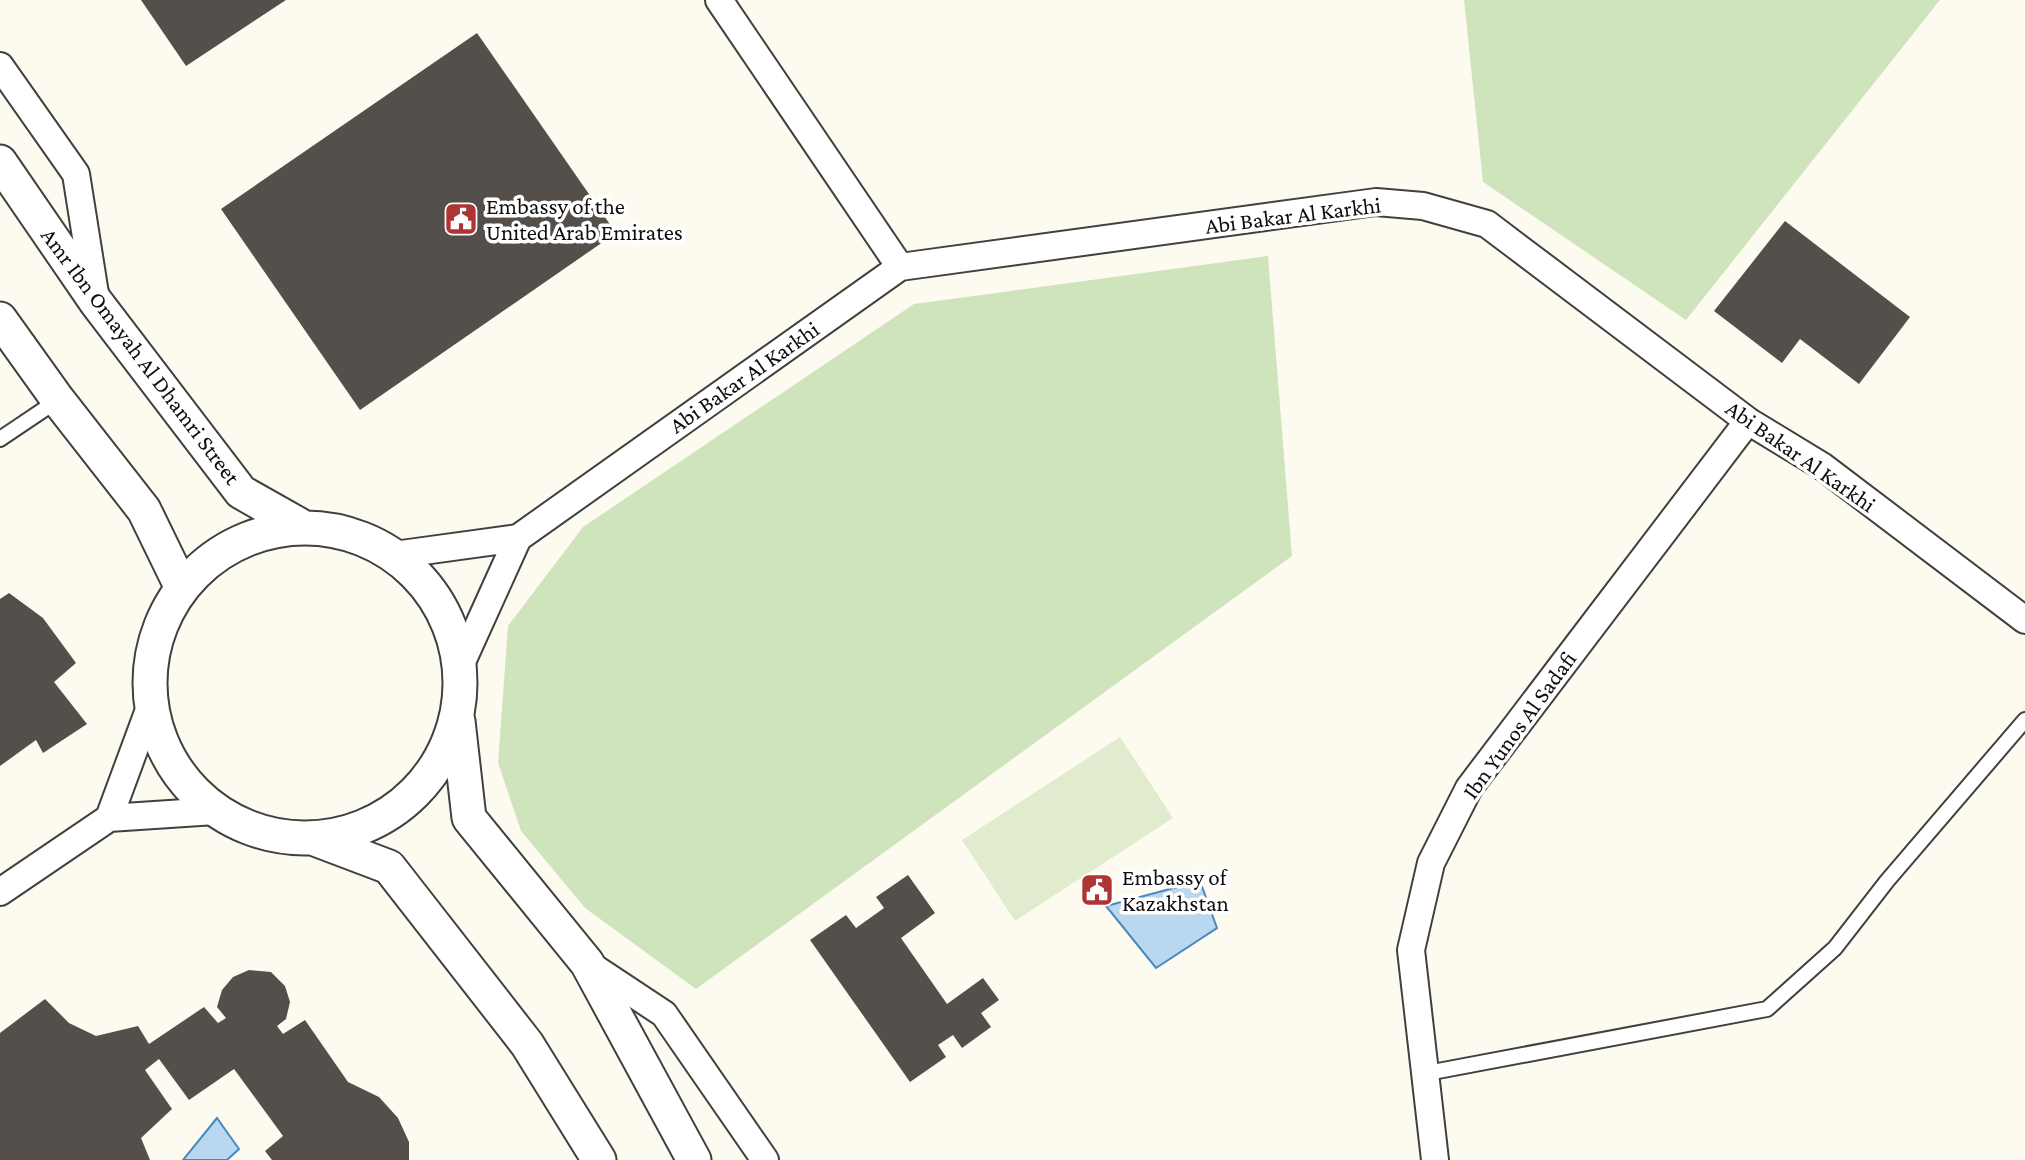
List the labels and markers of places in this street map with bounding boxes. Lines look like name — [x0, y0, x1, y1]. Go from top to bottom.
place label: Embassy of the United Arab Emirates — [486, 193, 683, 245]
public building icon: Embassy of the United Arab Emirates — [442, 200, 480, 238]
place label: Embassy of Kazakhstan — [1122, 864, 1229, 916]
public building icon: Embassy of Kazakhstan — [1078, 871, 1116, 909]

